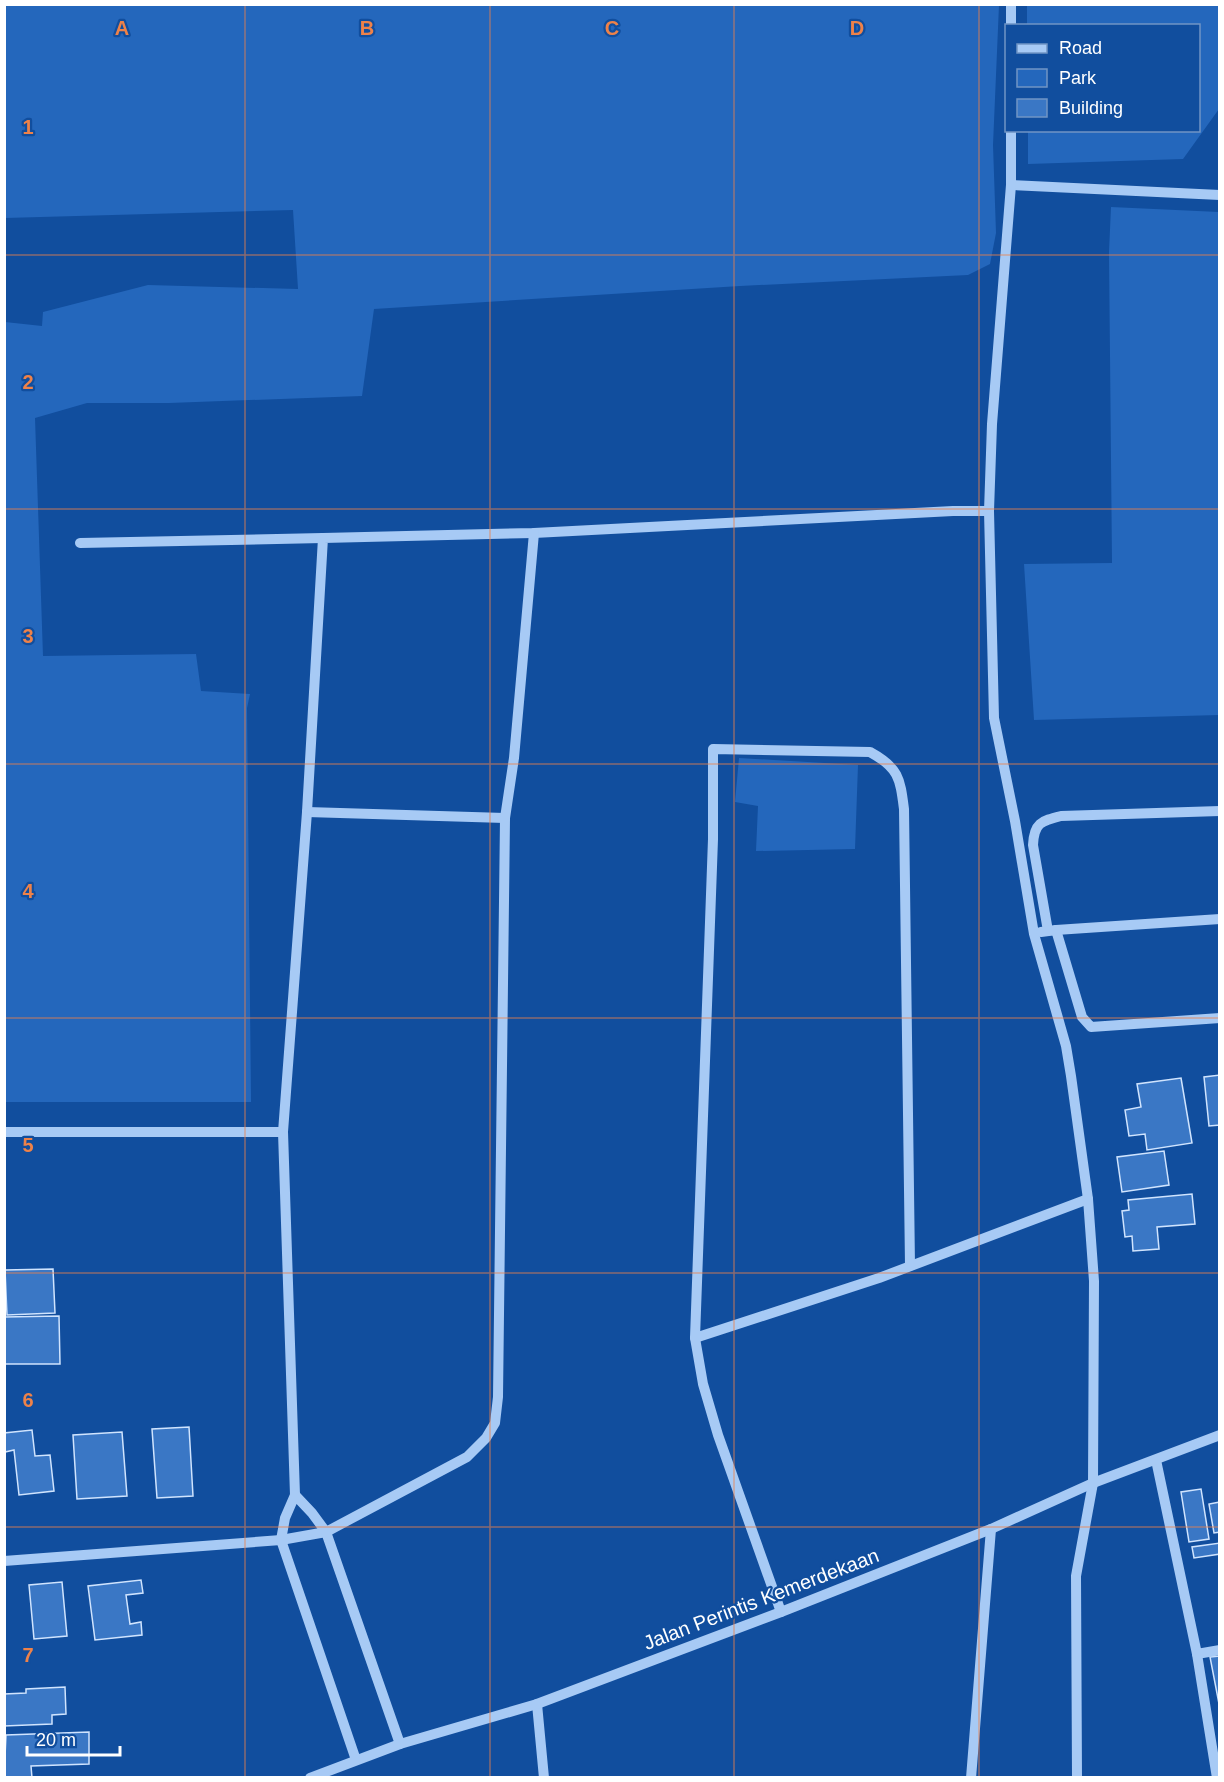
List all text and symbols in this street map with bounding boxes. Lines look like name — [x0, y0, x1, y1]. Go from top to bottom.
text: A — [115, 17, 129, 39]
text: B — [360, 17, 374, 39]
text: C — [605, 17, 619, 39]
text: D — [850, 17, 864, 39]
legend — [1005, 24, 1200, 132]
text: Road — [1059, 38, 1102, 58]
text: Park — [1059, 68, 1097, 88]
text: Building — [1059, 98, 1123, 118]
text: 1 — [22, 116, 34, 138]
text: 2 — [22, 371, 34, 393]
text: 3 — [22, 625, 34, 647]
text: 4 — [22, 880, 34, 902]
text: 5 — [22, 1134, 34, 1156]
text: 6 — [22, 1389, 34, 1411]
street label: Jalan Perintis Kemerdekaan — [640, 1544, 882, 1654]
text: 7 — [22, 1644, 34, 1666]
scale bar — [27, 1719, 120, 1757]
text: 20 m — [36, 1730, 76, 1750]

